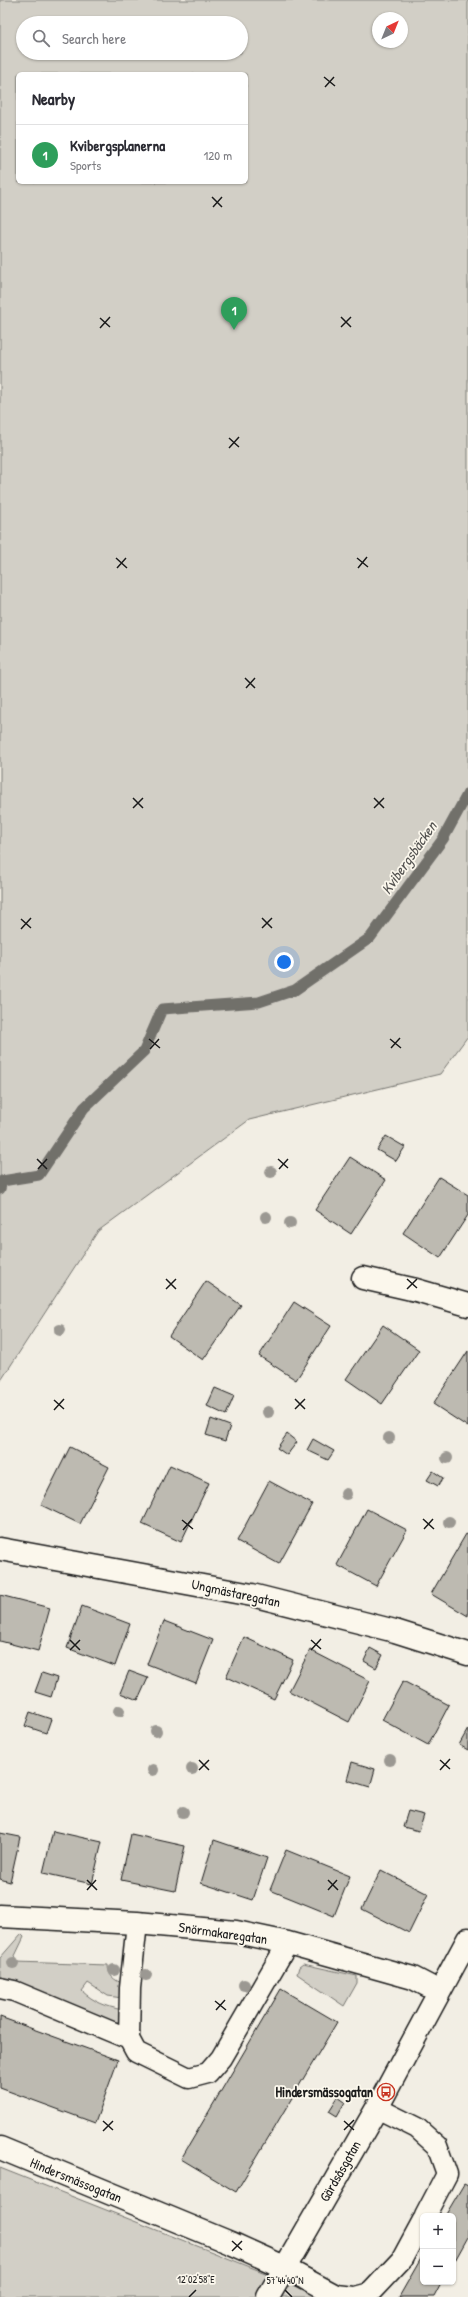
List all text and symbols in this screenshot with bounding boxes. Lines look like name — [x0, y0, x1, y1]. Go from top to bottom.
north arrow — [372, 12, 408, 48]
search box — [16, 16, 248, 60]
icon: search — [30, 27, 52, 49]
text: Search here — [62, 28, 126, 49]
text: Nearby — [32, 87, 75, 110]
text: Kvibergsplanerna — [70, 135, 165, 156]
text: 1 — [43, 146, 47, 164]
text: 120 m — [204, 146, 232, 164]
text: Sports — [70, 156, 101, 174]
pin: 1 — [221, 297, 247, 330]
water label: Kvibergsbäcken — [376, 816, 442, 898]
your location — [274, 952, 294, 972]
street label: Ungmästaregatan — [190, 1574, 282, 1612]
street label: Snörmakaregatan — [177, 1917, 269, 1949]
place label: Hindersmässogatan — [275, 2082, 373, 2103]
bus stop icon: Hindersmässogatan — [376, 2082, 396, 2102]
street label: Gärdsåsgatan — [314, 2137, 366, 2205]
street label: Hindersmässogatan — [27, 2152, 125, 2208]
map controls — [420, 2213, 456, 2285]
button: + — [420, 2213, 456, 2249]
button: − — [420, 2249, 456, 2285]
text: 12°02'58"E — [177, 2273, 215, 2286]
text: 57°44'40"N — [266, 2274, 304, 2287]

